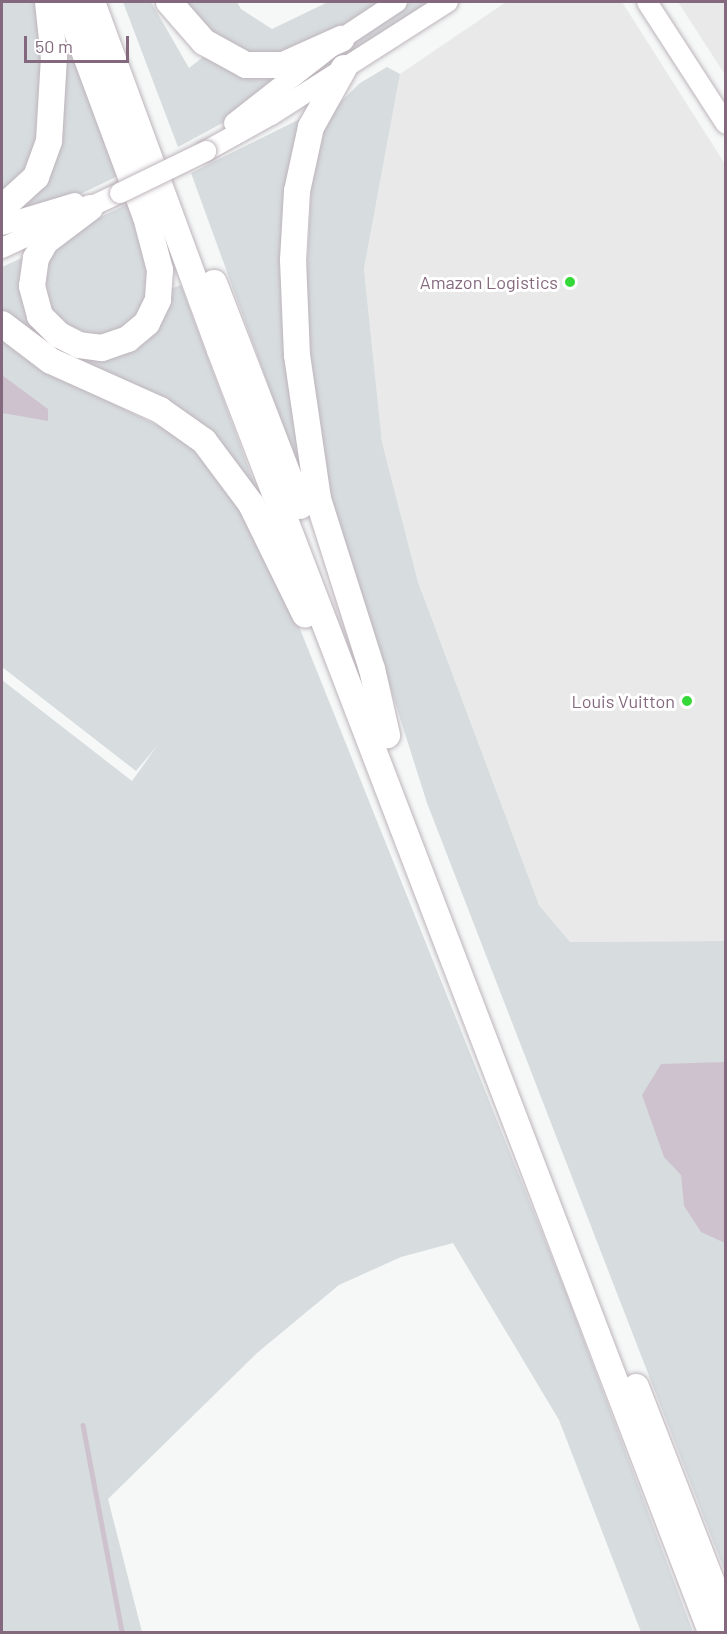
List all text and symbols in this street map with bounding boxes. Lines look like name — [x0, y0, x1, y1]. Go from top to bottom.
scale bar — [27, 24, 132, 62]
text: 50 m — [35, 35, 73, 57]
place label: Amazon Logistics — [420, 271, 558, 293]
marker: Amazon Logistics — [563, 275, 577, 289]
place label: Louis Vuitton — [571, 690, 675, 712]
marker: Louis Vuitton — [680, 694, 694, 708]

